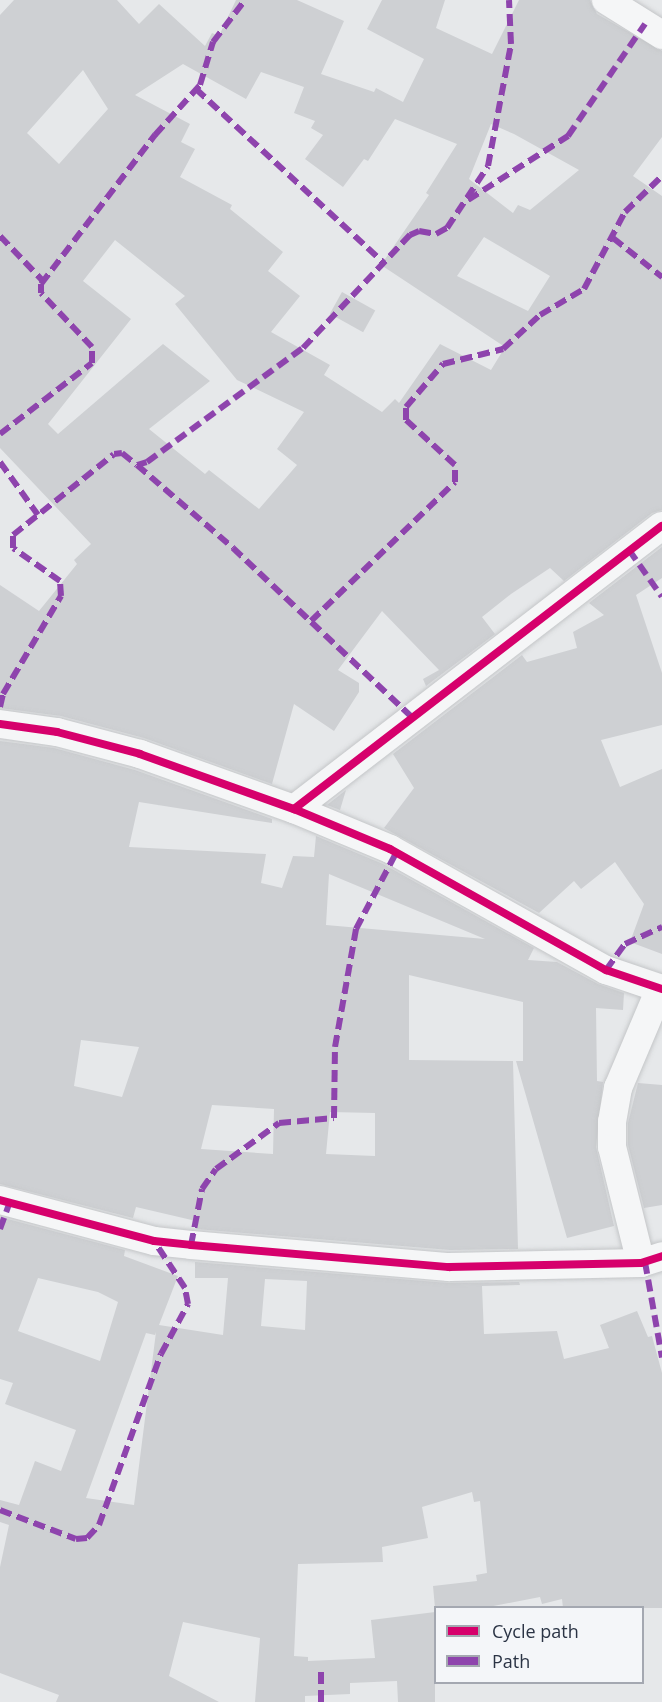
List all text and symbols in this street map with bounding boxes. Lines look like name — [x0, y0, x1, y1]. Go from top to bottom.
legend — [434, 1606, 644, 1684]
text: Cycle path — [492, 1619, 579, 1643]
text: Path — [492, 1649, 530, 1673]

